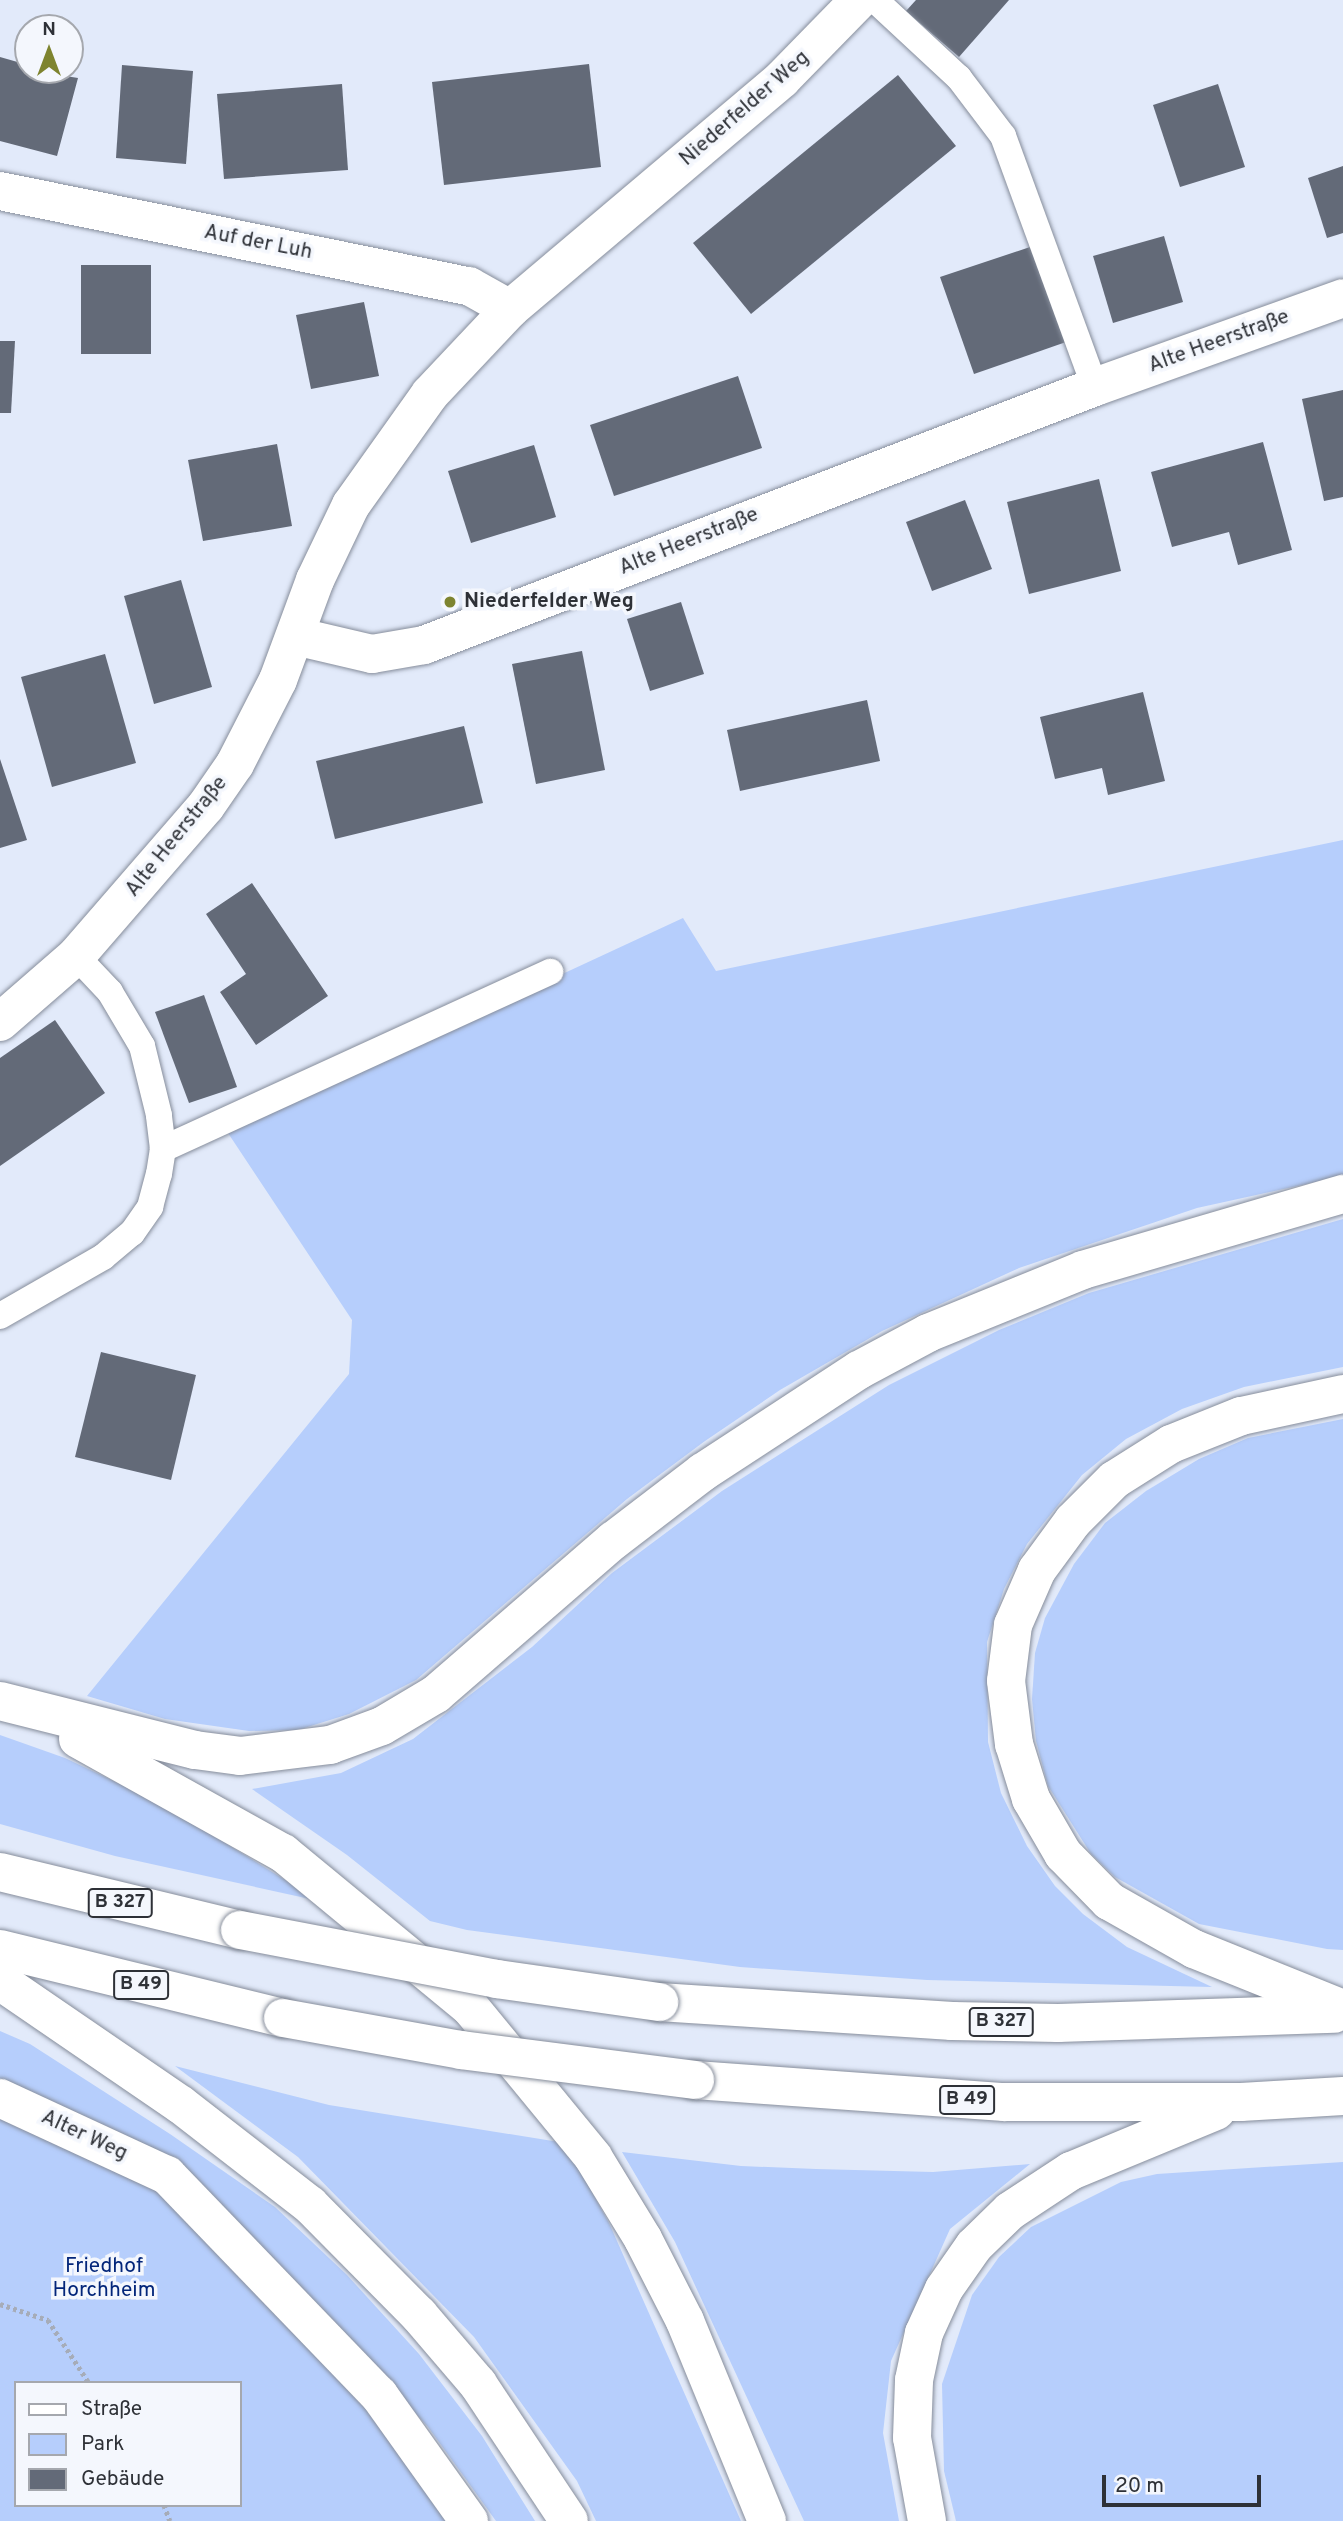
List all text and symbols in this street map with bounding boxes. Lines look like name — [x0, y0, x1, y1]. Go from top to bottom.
north arrow — [14, 14, 84, 84]
text: N — [42, 18, 56, 42]
street label: Niederfelder Weg — [675, 46, 815, 172]
street label: Auf der Luh — [202, 220, 314, 266]
street label: Alte Heerstraße — [1145, 305, 1293, 379]
street label: Alte Heerstraße — [616, 503, 762, 581]
place label: Niederfelder Weg — [464, 589, 634, 615]
marker: Niederfelder Weg — [442, 594, 458, 610]
street label: Alte Heerstraße — [121, 772, 233, 902]
road number: B 327 — [87, 1887, 153, 1918]
road number: B 49 — [113, 1969, 169, 2000]
road number: B 327 — [968, 2006, 1034, 2038]
road number: B 49 — [939, 2084, 995, 2116]
street label: Alter Weg — [37, 2105, 131, 2167]
park label: Friedhof Horchheim — [53, 2254, 155, 2304]
legend — [14, 2381, 242, 2507]
text: Straße — [81, 2396, 142, 2423]
text: Park — [81, 2431, 124, 2458]
scale bar — [1105, 2462, 1264, 2506]
text: Gebäude — [81, 2466, 164, 2493]
text: 20 m — [1115, 2473, 1164, 2500]

